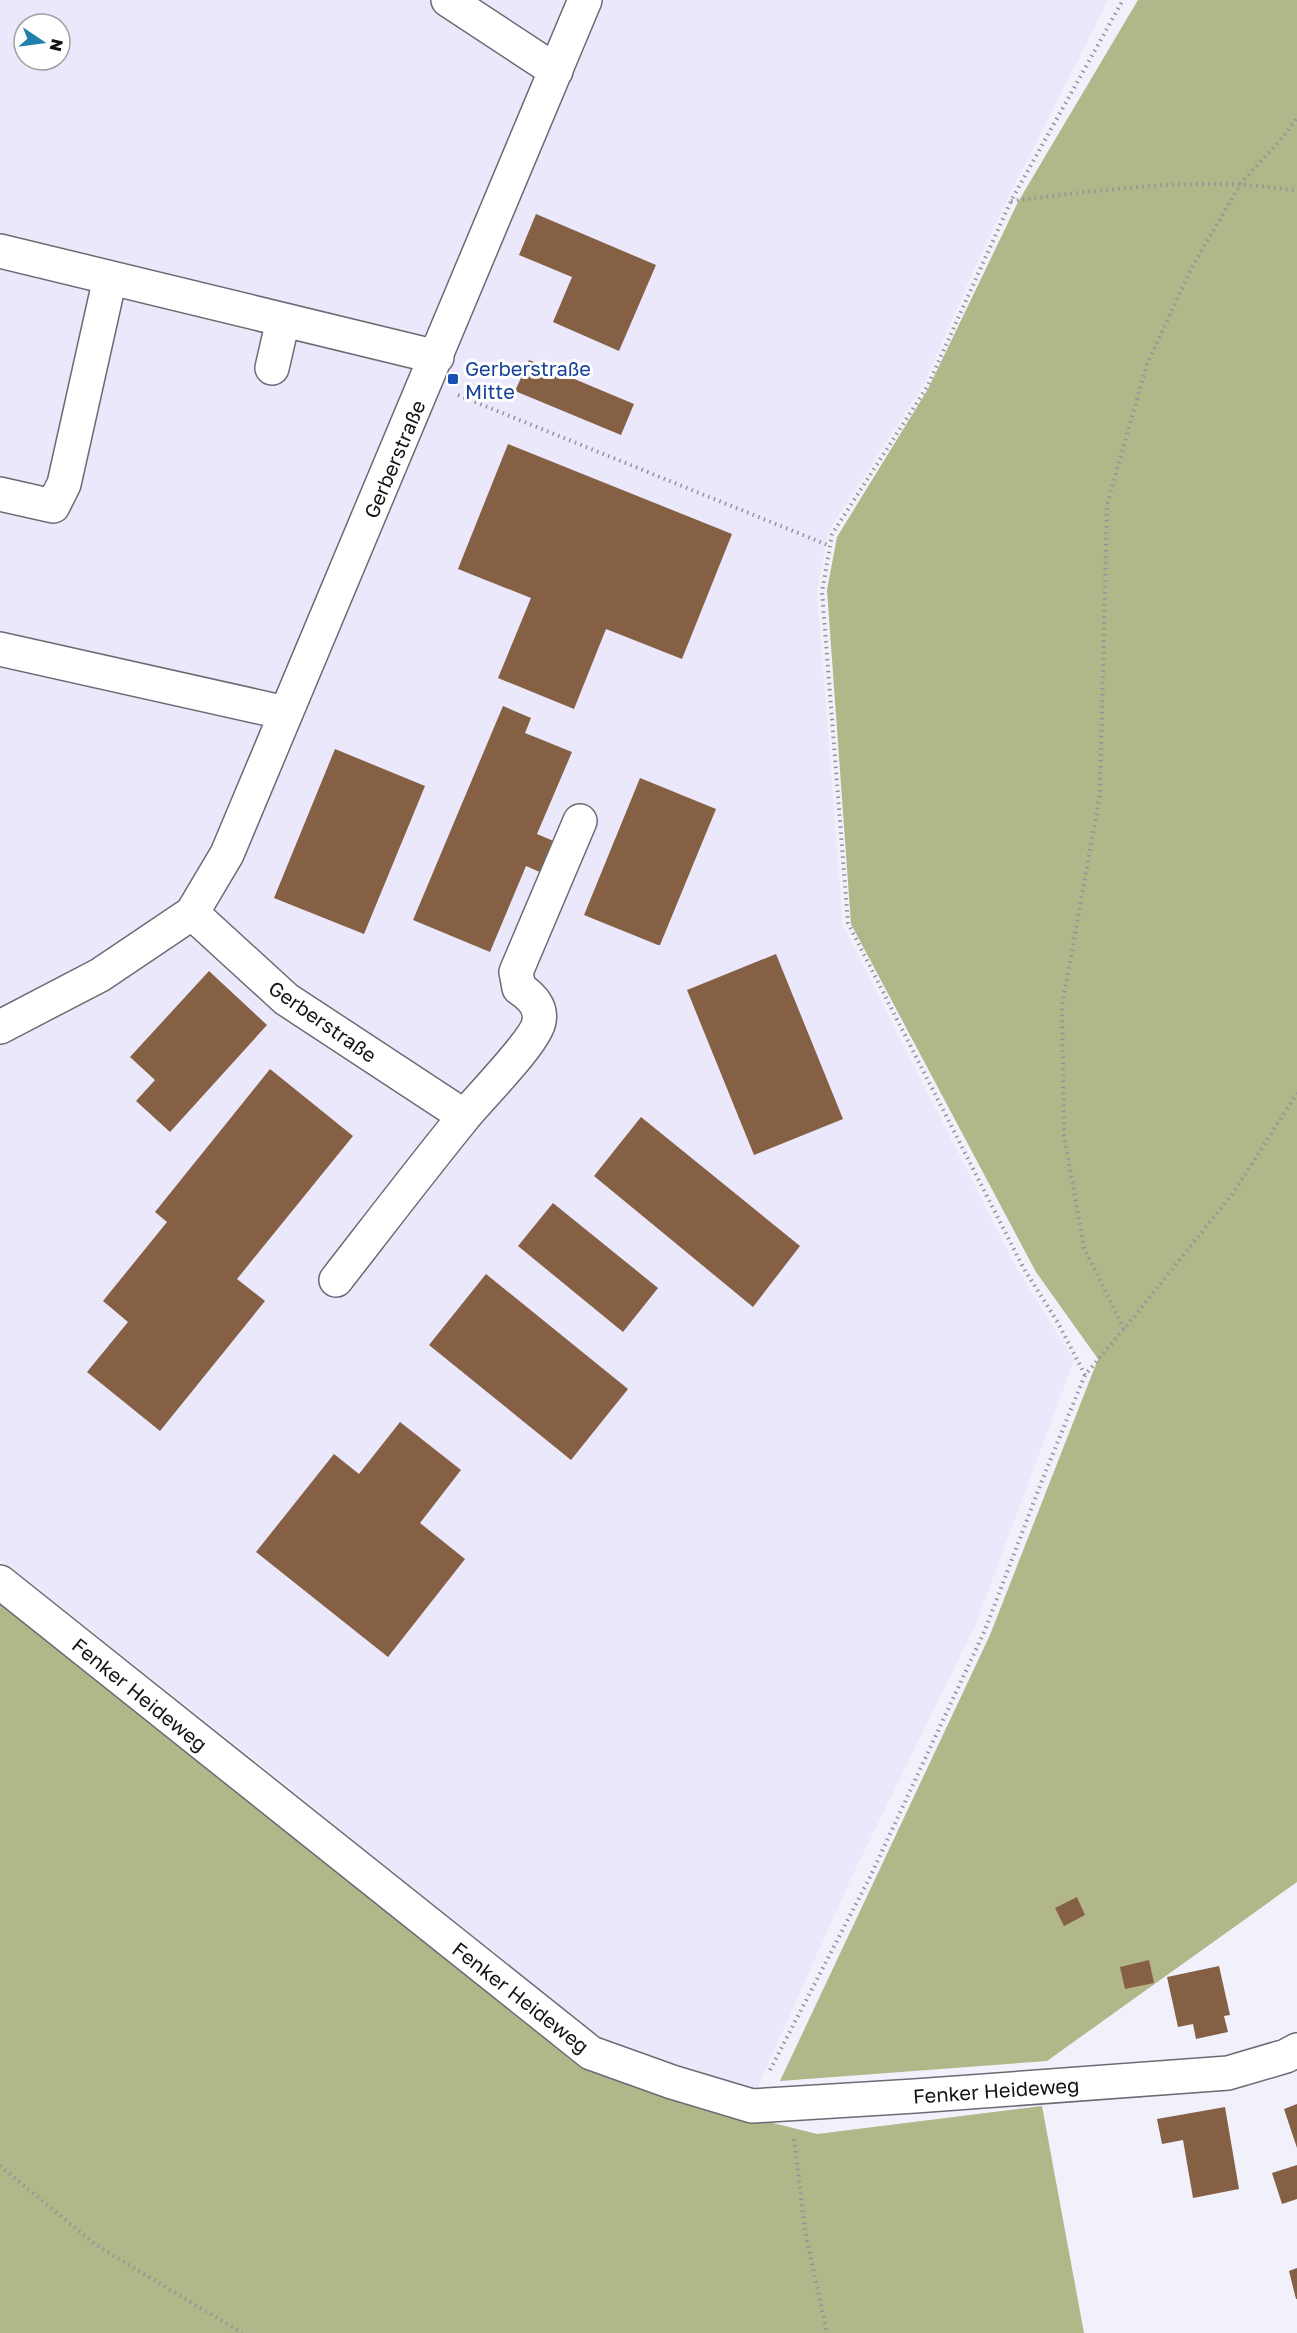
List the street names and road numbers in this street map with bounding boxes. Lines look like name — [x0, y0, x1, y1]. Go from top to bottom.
street label: Gerberstraße — [358, 396, 430, 522]
street label: Gerberstraße — [265, 975, 381, 1067]
street label: Fenker Heideweg — [68, 1632, 212, 1756]
street label: Fenker Heideweg — [448, 1936, 594, 2058]
street label: Fenker Heideweg — [912, 2072, 1080, 2108]

